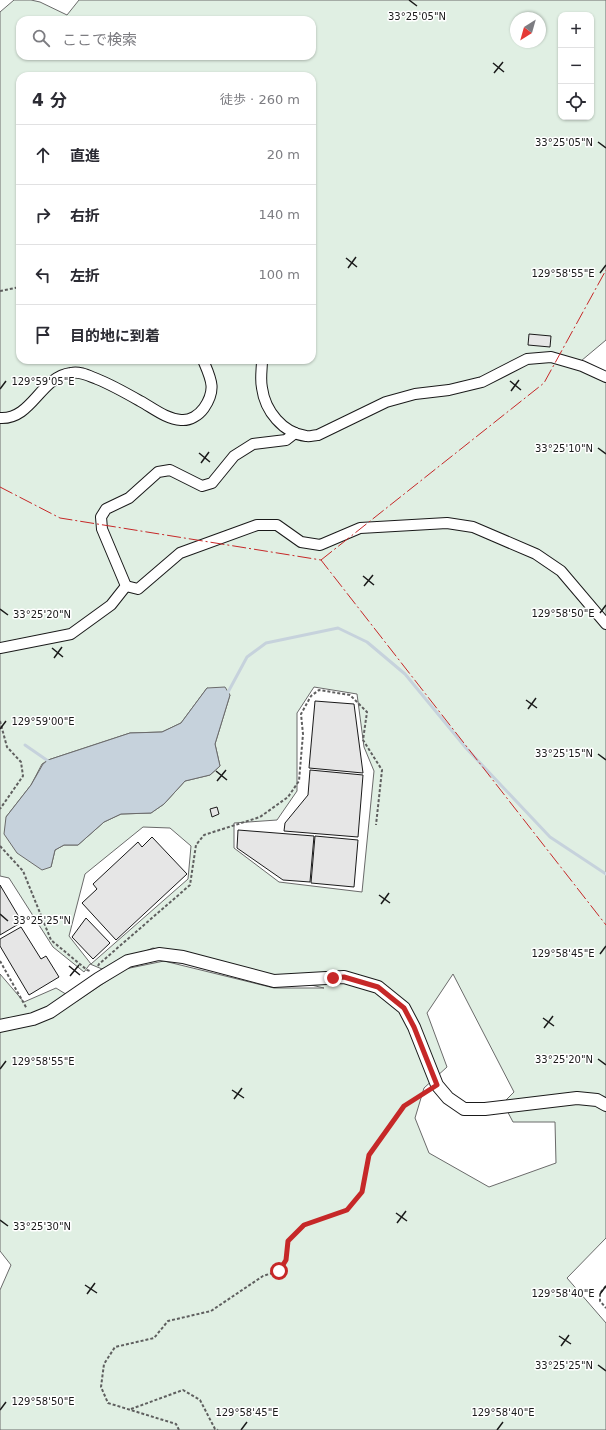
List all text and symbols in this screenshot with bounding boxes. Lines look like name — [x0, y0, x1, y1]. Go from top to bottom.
text: 33°25'05"N — [388, 11, 446, 22]
north arrow — [510, 12, 546, 48]
map controls — [558, 12, 594, 120]
button: + — [558, 12, 594, 48]
search box — [16, 16, 316, 60]
icon: search — [30, 27, 52, 49]
text: ここで検索 — [62, 31, 137, 49]
button: − — [558, 48, 594, 84]
button: locate — [558, 84, 594, 120]
text: 4 分 — [32, 90, 67, 110]
text: 徒歩 · 260 m — [220, 92, 300, 107]
text: 33°25'05"N — [535, 137, 593, 148]
icon: ahead — [32, 144, 54, 166]
text: 直進 — [70, 147, 100, 165]
text: 20 m — [267, 147, 300, 162]
icon: right — [32, 204, 54, 226]
text: 右折 — [70, 207, 100, 225]
text: 140 m — [258, 207, 300, 222]
icon: left — [32, 264, 54, 286]
text: 左折 — [70, 267, 100, 285]
text: 100 m — [258, 267, 300, 282]
text: 129°58'55"E — [531, 268, 595, 279]
icon: arrive — [32, 324, 54, 346]
text: 目的地に到着 — [70, 327, 160, 345]
text: 129°59'05"E — [11, 376, 75, 387]
text: 33°25'10"N — [535, 443, 593, 454]
text: 129°58'50"E — [531, 608, 595, 619]
text: 33°25'20"N — [13, 609, 71, 620]
text: 129°59'00"E — [11, 716, 75, 727]
text: 33°25'15"N — [535, 748, 593, 759]
text: 33°25'25"N — [13, 915, 71, 926]
text: 129°58'45"E — [531, 948, 595, 959]
route end — [324, 969, 342, 987]
text: 33°25'20"N — [535, 1054, 593, 1065]
text: 129°58'55"E — [11, 1056, 75, 1067]
text: 33°25'30"N — [13, 1221, 71, 1232]
route start — [270, 1262, 288, 1280]
text: 129°58'40"E — [531, 1288, 595, 1299]
text: 33°25'25"N — [535, 1360, 593, 1371]
text: 129°58'50"E — [11, 1396, 75, 1407]
text: 129°58'45"E — [215, 1407, 279, 1418]
text: 129°58'40"E — [471, 1407, 535, 1418]

